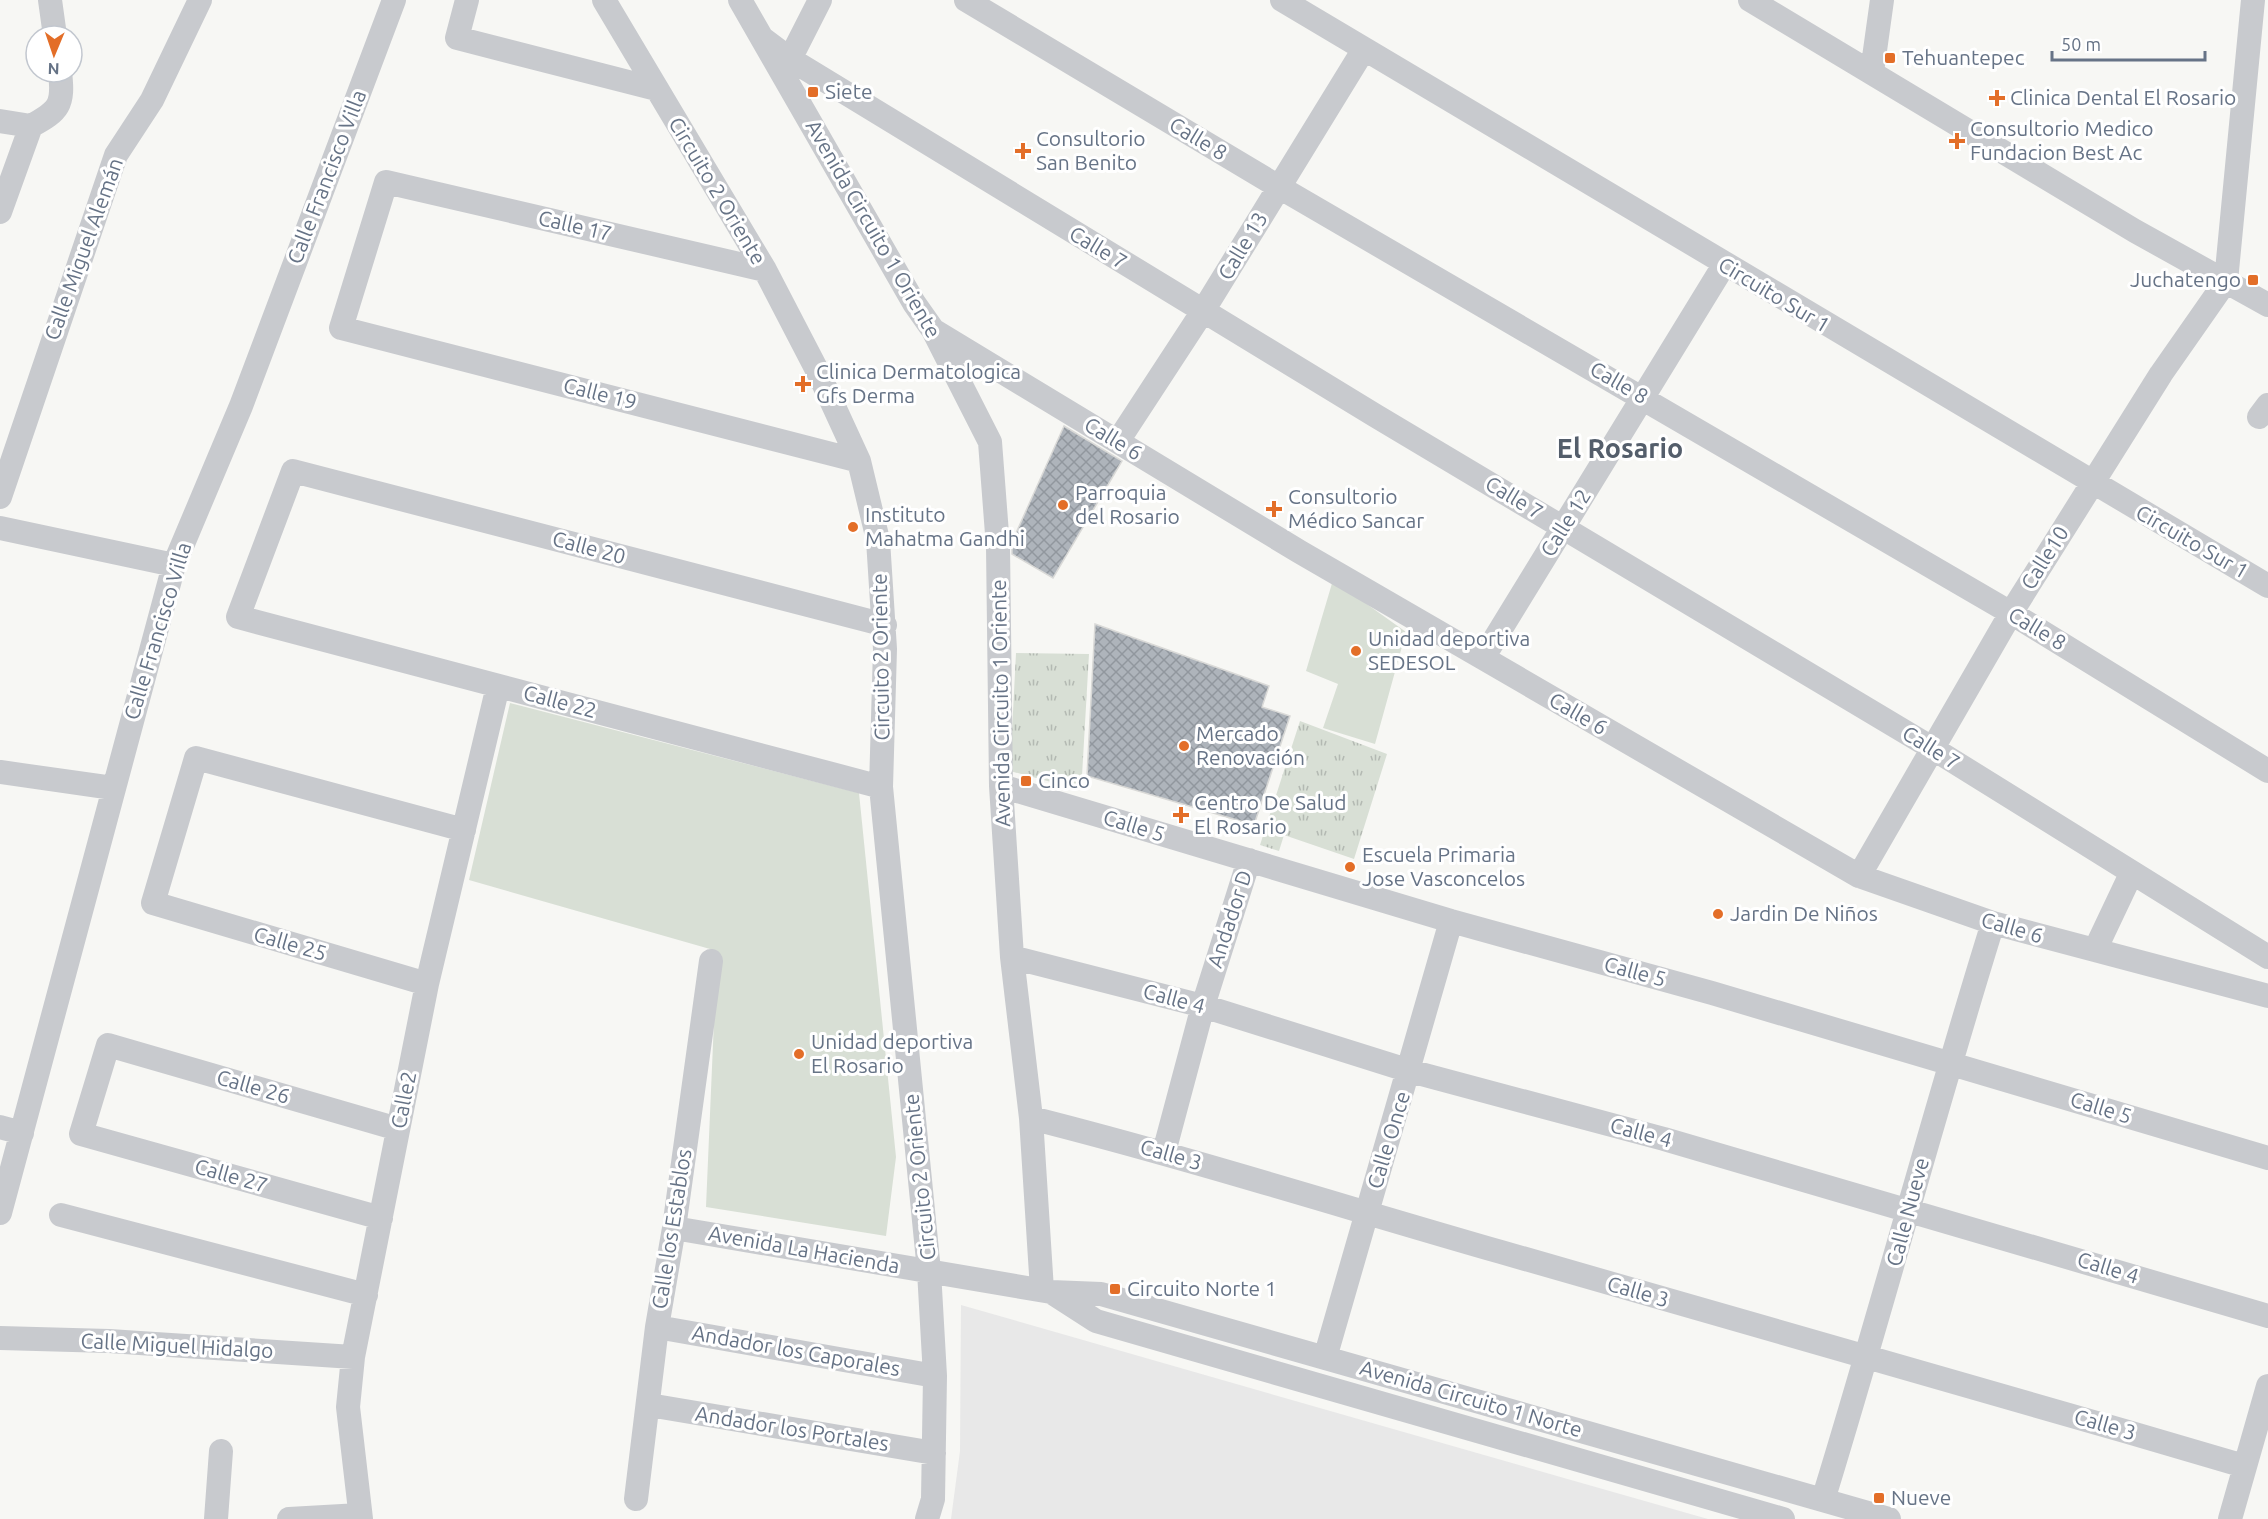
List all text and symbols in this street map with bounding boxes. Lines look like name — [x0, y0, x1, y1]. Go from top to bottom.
north arrow — [24, 24, 84, 84]
scale bar — [2052, 24, 2205, 62]
text: 50 m — [2061, 34, 2101, 54]
place label: Tehuantepec — [1902, 45, 2025, 69]
marker: Tehuantepec — [1883, 51, 1897, 65]
text: N — [47, 60, 60, 78]
place label: Siete — [825, 79, 873, 103]
marker: Siete — [806, 85, 820, 99]
place label: Clinica Dental El Rosario — [2010, 85, 2236, 109]
street label: Calle Francisco Villa — [282, 86, 370, 267]
marker: Clinica Dental El Rosario — [1988, 89, 2006, 107]
street label: Calle 8 — [1165, 112, 1232, 165]
street label: Circuito 2 Oriente — [664, 113, 771, 268]
street label: Avenida Circuito 1 Oriente — [802, 115, 946, 342]
place label: Consultorio Medico Fundacion Best Ac — [1970, 116, 2154, 164]
place label: Consultorio San Benito — [1036, 126, 1146, 174]
marker: Consultorio Medico Fundacion Best Ac — [1948, 132, 1966, 150]
marker: Consultorio San Benito — [1014, 142, 1032, 160]
street label: Calle Miguel Alemán — [39, 154, 127, 343]
street label: Calle 17 — [536, 205, 614, 245]
street label: Calle 13 — [1213, 207, 1272, 284]
street label: Calle 7 — [1065, 221, 1132, 274]
street label: Circuito Sur 1 — [1714, 251, 1835, 337]
place label: Juchatengo — [2130, 267, 2241, 291]
marker: Juchatengo — [2246, 273, 2260, 287]
street label: Calle 8 — [1586, 356, 1653, 408]
place label: Clinica Dermatologica Gfs Derma — [816, 359, 1021, 407]
street label: Calle 19 — [561, 372, 639, 414]
marker: Clinica Dermatologica Gfs Derma — [794, 375, 812, 393]
street label: Calle 6 — [1080, 412, 1147, 465]
district label: El Rosario — [1557, 433, 1683, 463]
street label: Calle 7 — [1481, 471, 1548, 524]
place label: Parroquia del Rosario — [1075, 480, 1180, 528]
place label: Consultorio Médico Sancar — [1288, 484, 1424, 532]
street label: Calle 12 — [1535, 484, 1595, 561]
marker: Parroquia del Rosario — [1056, 498, 1070, 512]
street label: Circuito Sur 1 — [2132, 499, 2253, 583]
marker: Consultorio Médico Sancar — [1265, 500, 1283, 518]
place label: Instituto Mahatma Gandhi — [865, 502, 1025, 550]
marker: Instituto Mahatma Gandhi — [846, 520, 860, 534]
street label: Calle10 — [2015, 521, 2073, 594]
street label: Calle 20 — [550, 526, 628, 568]
street label: Calle Francisco Villa — [119, 539, 195, 722]
street label: Circuito 2 Oriente — [867, 573, 893, 741]
street label: Avenida Circuito 1 Oriente — [986, 579, 1014, 827]
street label: Calle 8 — [2004, 602, 2071, 655]
place label: Unidad deportiva SEDESOL — [1368, 626, 1530, 674]
marker: Unidad deportiva SEDESOL — [1349, 644, 1363, 658]
street label: Calle 22 — [521, 680, 599, 722]
street label: Calle 6 — [1545, 687, 1612, 739]
street label: Calle 7 — [1898, 720, 1965, 774]
place label: Mercado Renovación — [1196, 721, 1305, 769]
marker: Mercado Renovación — [1177, 739, 1191, 753]
place label: Cinco — [1038, 768, 1090, 792]
marker: Cinco — [1019, 774, 1033, 788]
place label: Centro De Salud El Rosario — [1194, 790, 1347, 838]
street label: Calle 5 — [1101, 804, 1168, 846]
marker: Centro De Salud El Rosario — [1172, 806, 1190, 824]
place label: Escuela Primaria Jose Vasconcelos — [1362, 842, 1525, 890]
marker: Escuela Primaria Jose Vasconcelos — [1343, 860, 1357, 874]
street label: Andador D — [1202, 867, 1256, 970]
place label: Jardin De Niños — [1730, 901, 1878, 925]
marker: Jardin De Niños — [1711, 907, 1725, 921]
street label: Calle 6 — [1979, 907, 2046, 947]
street label: Calle 25 — [251, 921, 330, 965]
street label: Calle 5 — [1602, 951, 1669, 991]
street label: Calle 4 — [1141, 978, 1208, 1018]
place label: Unidad deportiva El Rosario — [811, 1029, 973, 1077]
marker: Unidad deportiva El Rosario — [792, 1047, 806, 1061]
street label: Calle 26 — [214, 1064, 293, 1108]
street label: Calle2 — [386, 1069, 420, 1131]
street label: Calle 5 — [2068, 1086, 2135, 1128]
street label: Calle Once — [1362, 1088, 1414, 1191]
street label: Circuito 2 Oriente — [898, 1093, 940, 1262]
street label: Calle 4 — [1608, 1112, 1675, 1152]
street label: Calle 3 — [1138, 1134, 1205, 1174]
street label: Calle los Establos — [646, 1147, 696, 1311]
street label: Calle 27 — [192, 1153, 271, 1197]
street label: Calle Nueve — [1881, 1155, 1933, 1269]
street label: Avenida La Hacienda — [707, 1220, 902, 1278]
street label: Calle 4 — [2075, 1246, 2142, 1288]
street label: Calle 3 — [1605, 1271, 1672, 1311]
place label: Circuito Norte 1 — [1127, 1276, 1277, 1300]
marker: Circuito Norte 1 — [1108, 1282, 1122, 1296]
street label: Andador los Caporales — [690, 1320, 902, 1380]
street label: Calle Miguel Hidalgo — [80, 1328, 274, 1362]
street label: Avenida Circuito 1 Norte — [1357, 1355, 1585, 1441]
street label: Andador los Portales — [694, 1401, 891, 1455]
street label: Calle 3 — [2072, 1404, 2139, 1444]
place label: Nueve — [1891, 1485, 1951, 1509]
marker: Nueve — [1872, 1491, 1886, 1505]

